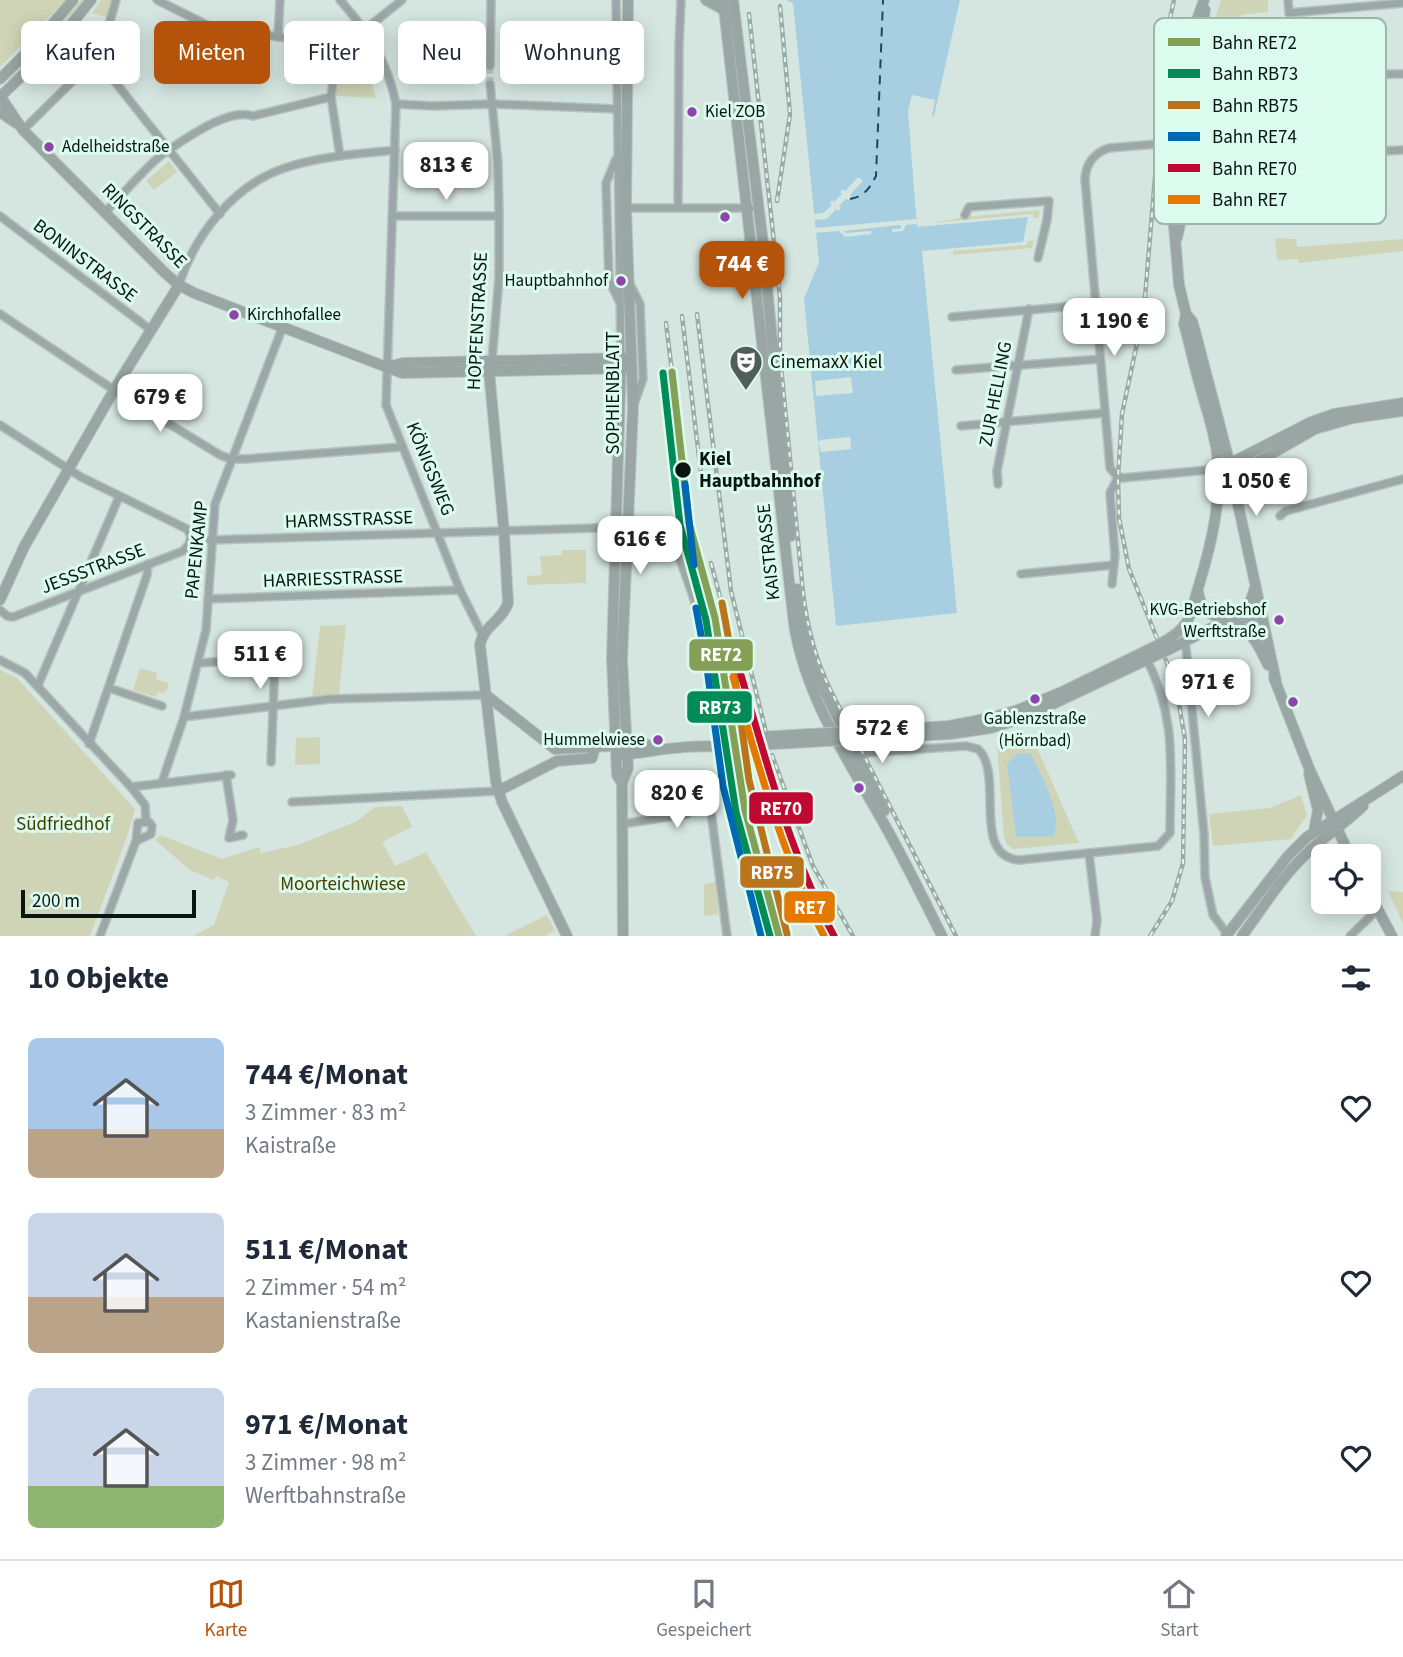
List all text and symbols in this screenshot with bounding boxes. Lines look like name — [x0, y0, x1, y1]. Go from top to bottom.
legend — [1154, 18, 1386, 224]
chip: Kaufen — [21, 21, 140, 84]
chip: Mieten — [154, 21, 270, 84]
chip: Filter — [284, 21, 384, 84]
chip: Neu — [398, 21, 486, 84]
chip: Wohnung — [500, 21, 644, 84]
text: Bahn RE72 — [1212, 30, 1297, 57]
text: Bahn RB73 — [1212, 61, 1298, 88]
text: Bahn RB75 — [1212, 93, 1298, 120]
place label: Kiel ZOB — [705, 100, 765, 124]
marker: Kiel ZOB — [685, 105, 699, 119]
text: Bahn RE74 — [1212, 124, 1297, 151]
place label: Adelheidstraße — [62, 135, 170, 159]
marker: Adelheidstraße — [42, 140, 56, 154]
pin: 813 € — [397, 142, 495, 202]
text: 813 € — [419, 148, 473, 181]
text: Bahn RE70 — [1212, 156, 1297, 183]
street label: RINGSTRASSE — [95, 177, 193, 275]
text: Bahn RE7 — [1212, 187, 1288, 214]
unlabelled marker — [718, 210, 732, 224]
street label: BONINSTRASSE — [27, 213, 143, 309]
pin: 744 € — [693, 242, 791, 301]
text: 744 € — [715, 247, 769, 280]
street label: HOPFENSTRASSE — [461, 251, 495, 391]
place label: Hauptbahnhof — [505, 269, 609, 293]
marker: Hauptbahnhof — [614, 274, 628, 288]
pin: 1 190 € — [1049, 298, 1179, 358]
place label: Kirchhofallee — [247, 303, 341, 327]
text: 1 190 € — [1079, 304, 1149, 337]
marker: Kirchhofallee — [227, 308, 241, 322]
street label: SOPHIENBLATT — [600, 331, 627, 455]
street label: ZUR HELLING — [973, 339, 1019, 449]
theatre icon: CinemaxX Kiel — [727, 343, 765, 392]
place label: CinemaxX Kiel — [770, 349, 883, 376]
pin: 679 € — [111, 374, 209, 434]
text: 679 € — [133, 380, 187, 413]
street label: KÖNIGSWEG — [399, 418, 461, 520]
place label: Kiel Hauptbahnhof — [699, 446, 822, 495]
pin: 1 050 € — [1191, 458, 1321, 518]
marker: Kiel Hauptbahnhof — [673, 460, 693, 480]
text: 1 050 € — [1221, 464, 1291, 497]
street label: PAPENKAMP — [178, 499, 216, 601]
street label: KAISTRASSE — [750, 502, 788, 602]
street label: HARMSSTRASSE — [284, 504, 414, 536]
pin: 616 € — [591, 516, 689, 576]
text: 616 € — [613, 522, 667, 555]
street label: JESSSTRASSE — [37, 537, 149, 601]
street label: HARRIESSTRASSE — [262, 563, 404, 595]
place label: KVG-Betriebshof Werftstraße — [1150, 598, 1267, 644]
marker: KVG-Betriebshof Werftstraße — [1272, 613, 1286, 627]
pin: 511 € — [211, 632, 309, 691]
text: 511 € — [233, 637, 287, 670]
line badge: RE72 — [688, 638, 754, 672]
text: RE72 — [700, 642, 742, 669]
pin: 971 € — [1159, 660, 1257, 719]
text: 971 € — [1181, 665, 1235, 698]
line badge: RB73 — [686, 690, 753, 724]
marker: Gablenzstraße (Hörnbad) — [1028, 692, 1042, 706]
text: RB73 — [698, 695, 742, 722]
unlabelled marker — [1286, 695, 1300, 709]
pin: 572 € — [833, 706, 931, 765]
place label: Gablenzstraße (Hörnbad) — [984, 707, 1086, 753]
text: 572 € — [855, 711, 909, 744]
place label: Hummelwiese — [543, 728, 645, 752]
marker: Hummelwiese — [651, 733, 665, 747]
pin: 820 € — [628, 770, 726, 830]
text: 820 € — [650, 776, 704, 809]
unlabelled marker — [852, 781, 866, 795]
line badge: RE70 — [748, 791, 814, 825]
text: RE70 — [760, 796, 802, 823]
park label: Südfriedhof — [16, 811, 111, 838]
map controls — [1311, 844, 1381, 914]
button: locate — [1311, 844, 1381, 914]
line badge: RB75 — [739, 855, 805, 889]
text: RB75 — [750, 860, 794, 887]
park label: Moorteichwiese — [280, 871, 406, 898]
scale bar — [21, 887, 196, 919]
text: 200 m — [32, 888, 80, 915]
line badge: RE7 — [783, 890, 836, 924]
text: RE7 — [794, 895, 826, 922]
text: 10 Objekte — [28, 957, 169, 1000]
icon: filters — [1337, 959, 1375, 997]
text: 744 €/Monat — [245, 1053, 408, 1096]
icon: home — [84, 1066, 168, 1150]
icon: heart — [1337, 1089, 1375, 1127]
text: 3 Zimmer · 83 m² — [245, 1096, 407, 1129]
text: Kaistraße — [245, 1129, 336, 1162]
text: 511 €/Monat — [245, 1228, 408, 1271]
icon: home — [84, 1241, 168, 1325]
icon: heart — [1337, 1264, 1375, 1302]
text: 2 Zimmer · 54 m² — [245, 1271, 407, 1304]
text: Kastanienstraße — [245, 1304, 401, 1337]
text: 971 €/Monat — [245, 1403, 408, 1446]
icon: home — [84, 1416, 168, 1500]
icon: heart — [1337, 1439, 1375, 1477]
text: 3 Zimmer · 98 m² — [245, 1446, 407, 1479]
text: Werftbahnstraße — [245, 1479, 406, 1512]
tab: Karte — [204, 1575, 247, 1644]
tab: Gespeichert — [656, 1575, 751, 1644]
tab: Start — [1160, 1575, 1199, 1644]

